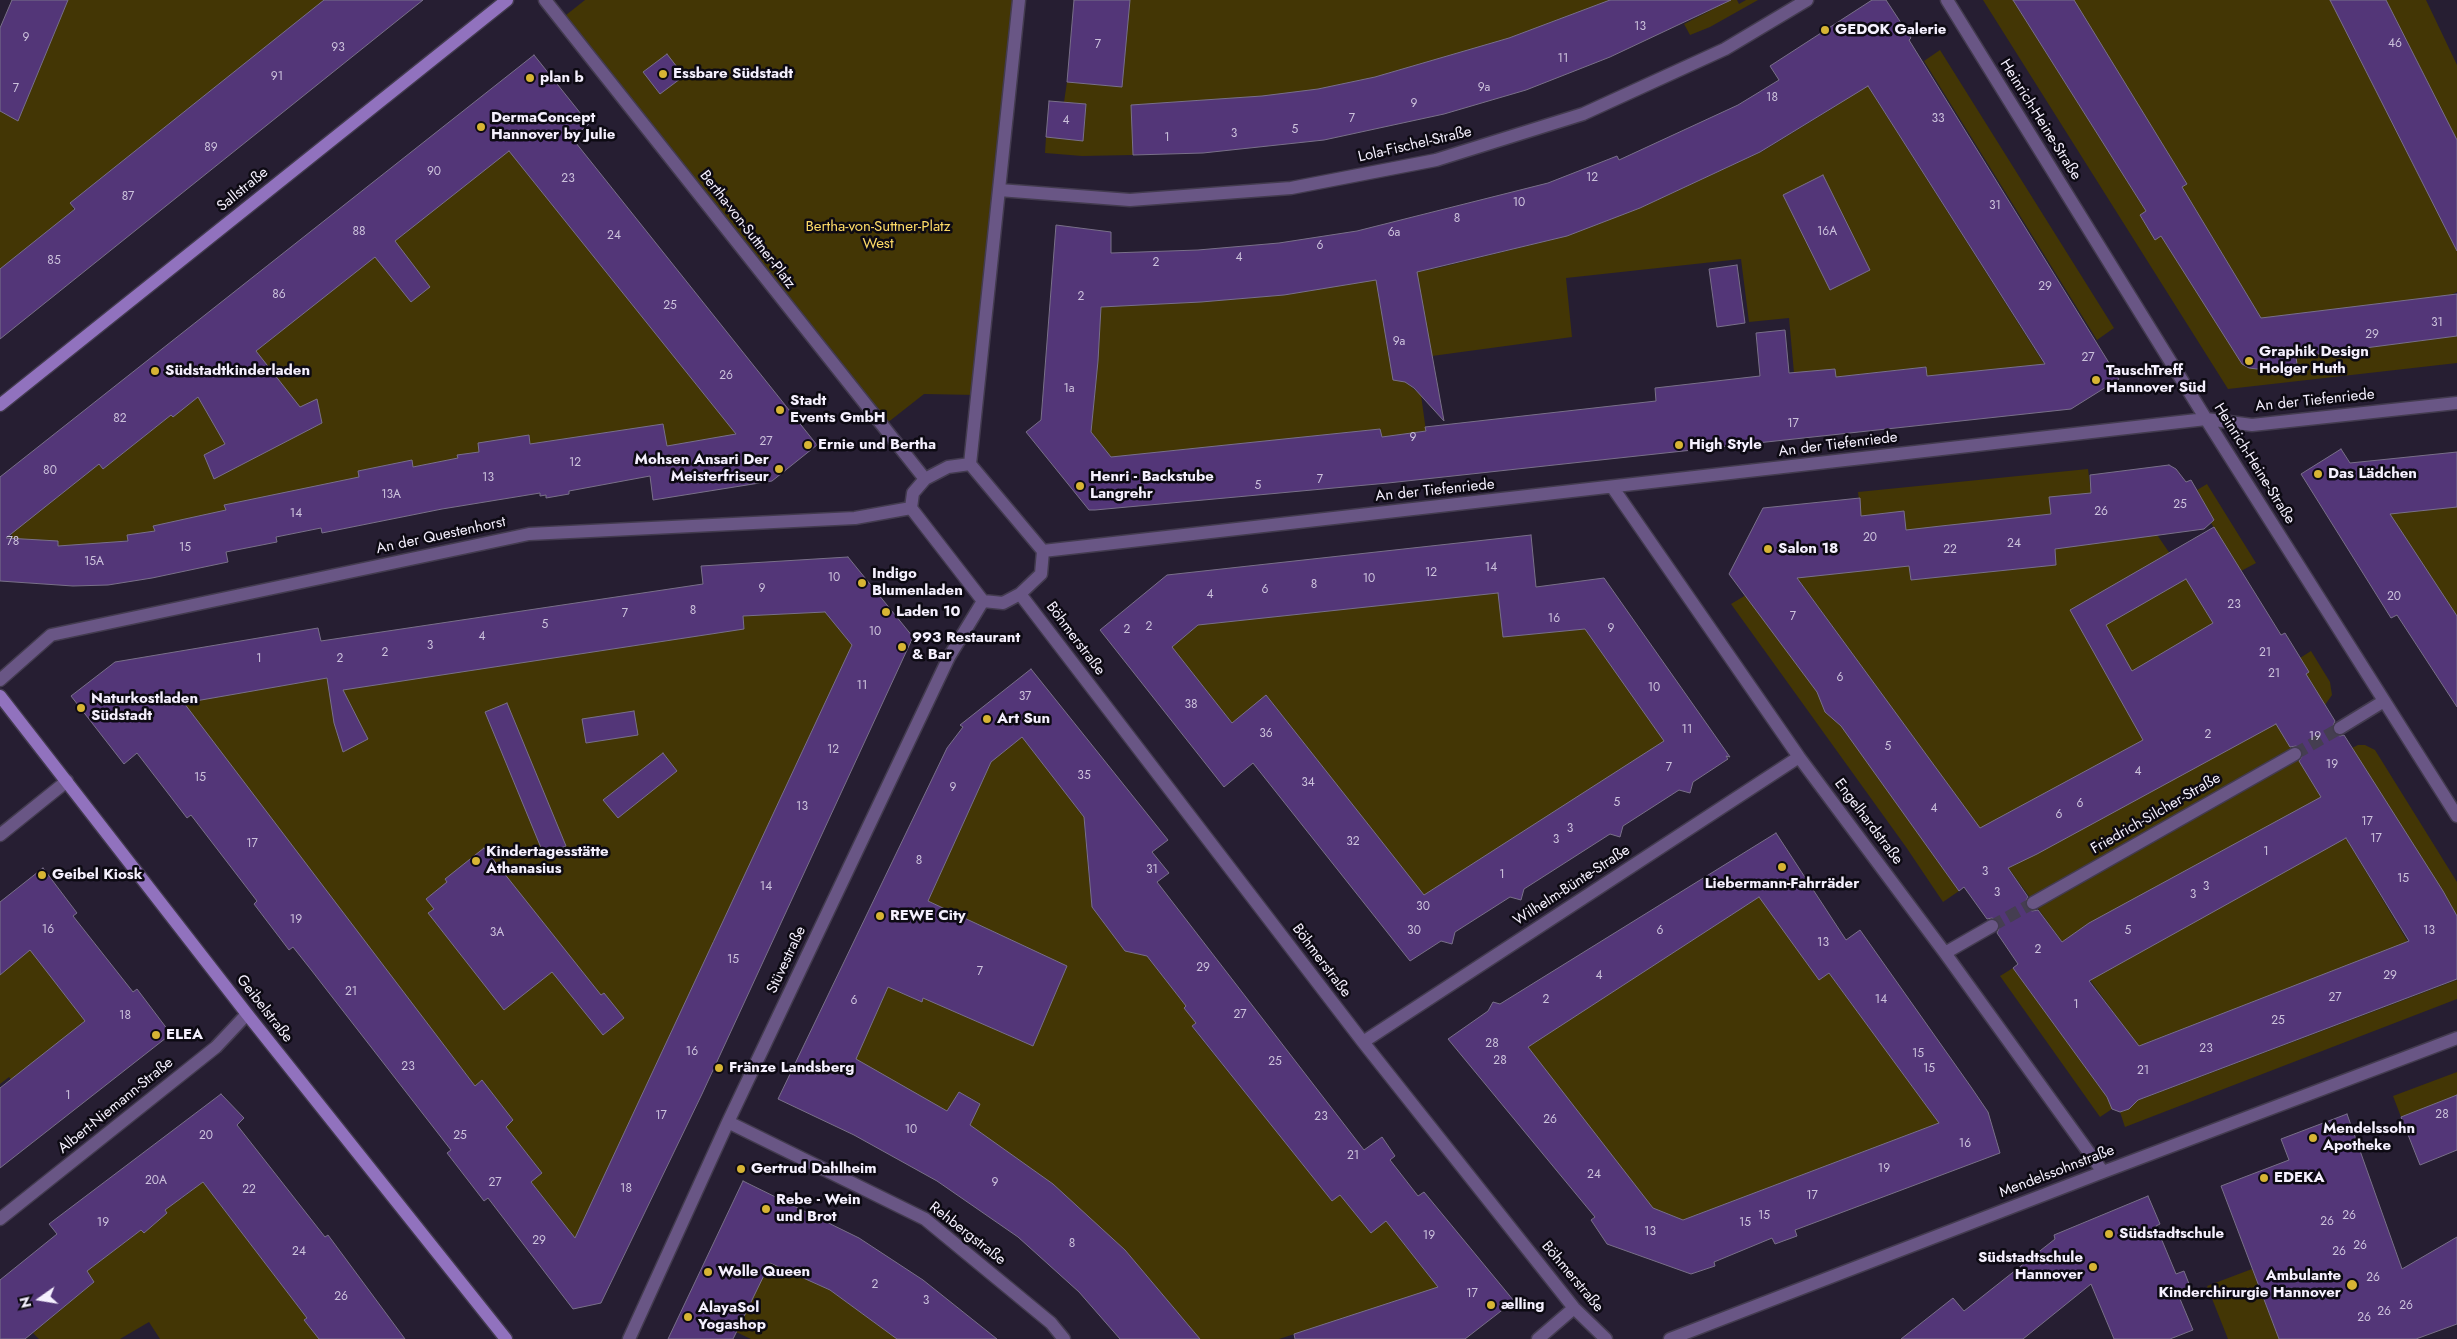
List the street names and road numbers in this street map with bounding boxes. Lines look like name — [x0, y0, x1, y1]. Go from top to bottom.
street label: Heinrich-Heine-Straße — [1996, 56, 2084, 184]
street label: Lola-Fischel-Straße — [1356, 123, 1474, 167]
street label: Sallstraße — [214, 164, 272, 216]
street label: Bertha-von-Suttner-Platz — [695, 167, 799, 293]
street label: An der Tiefenriede — [2255, 386, 2375, 416]
street label: Heinrich-Heine-Straße — [2210, 400, 2298, 528]
street label: An der Tiefenriede — [1777, 429, 1899, 461]
street label: An der Tiefenriede — [1375, 476, 1495, 506]
street label: An der Questenhorst — [375, 514, 507, 558]
street label: Böhmerstraße — [1042, 599, 1108, 679]
street label: Friedrich-Silcher-Straße — [2088, 770, 2224, 858]
street label: Engelhardstraße — [1830, 776, 1906, 868]
street label: Wilhelm-Bünte-Straße — [1510, 842, 1634, 930]
street label: Böhmerstraße — [1288, 921, 1354, 1001]
street label: Stüvestraße — [764, 924, 810, 996]
street label: Geibelstraße — [232, 971, 296, 1047]
street label: Albert-Niemann-Straße — [55, 1054, 177, 1158]
street label: Mendelssohnstraße — [1997, 1142, 2117, 1202]
street label: Rehbergstraße — [925, 1199, 1009, 1269]
street label: Böhmerstraße — [1537, 1238, 1607, 1316]

